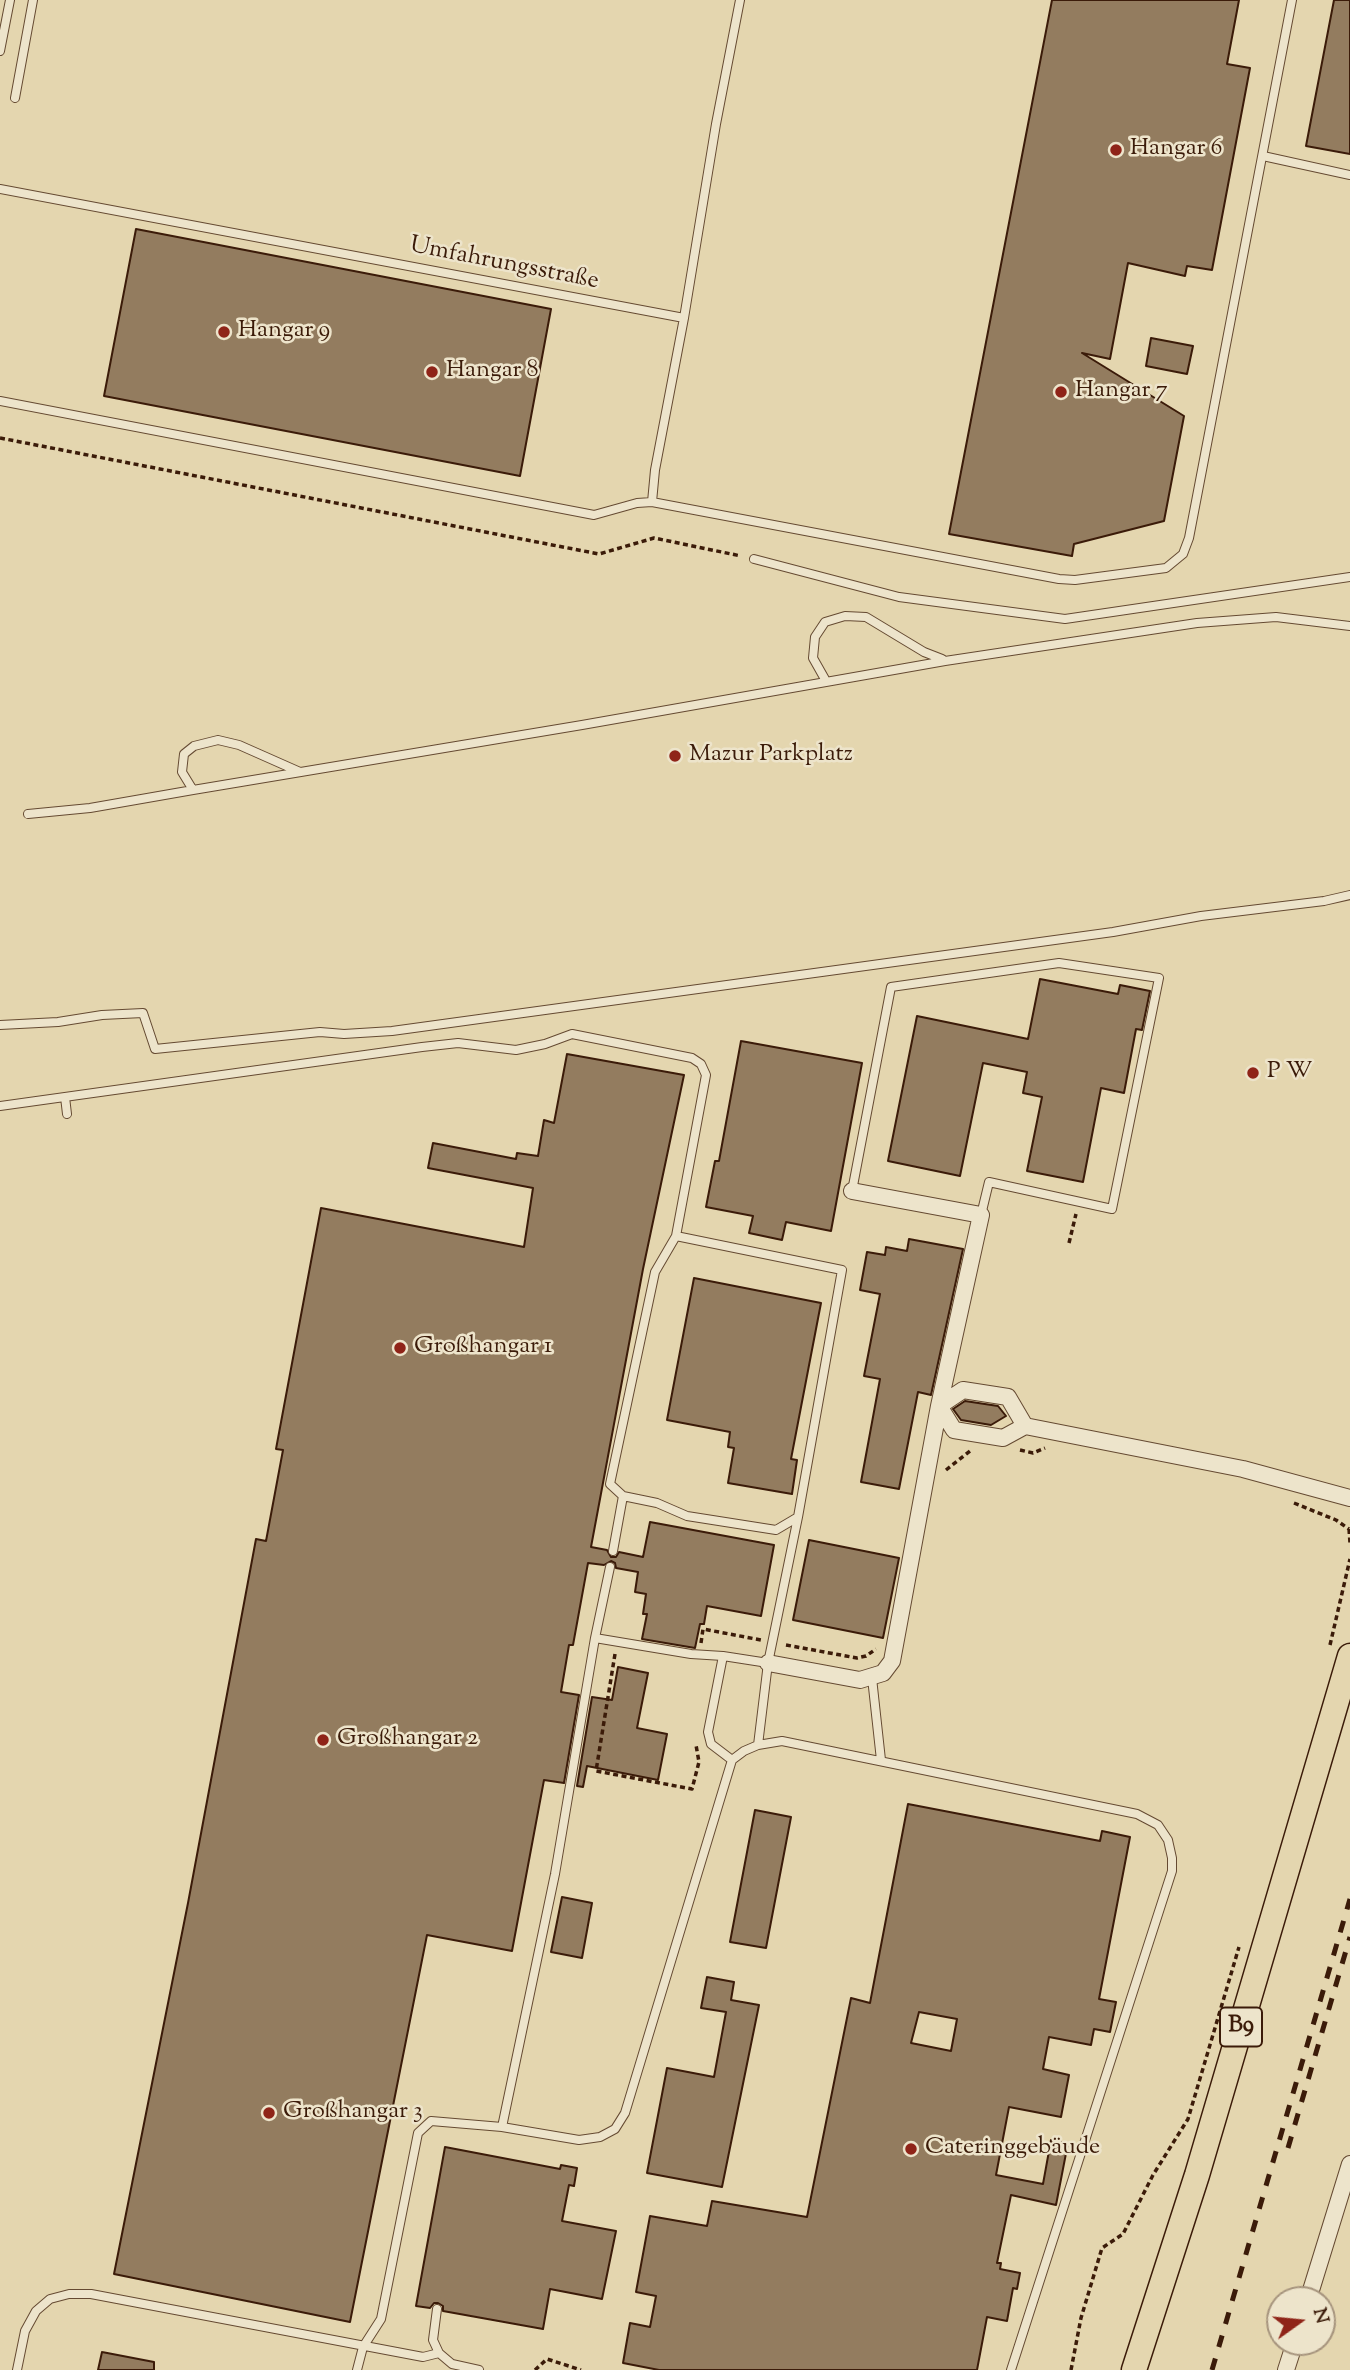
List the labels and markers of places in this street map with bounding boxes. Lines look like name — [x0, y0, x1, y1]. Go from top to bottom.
place label: Hangar 6 — [1130, 136, 1222, 164]
marker: Hangar 6 — [1108, 142, 1124, 158]
place label: Hangar 9 — [238, 318, 330, 346]
marker: Hangar 9 — [216, 324, 232, 340]
place label: Hangar 8 — [446, 358, 539, 386]
marker: Hangar 8 — [424, 364, 440, 380]
place label: Hangar 7 — [1075, 378, 1168, 406]
marker: Hangar 7 — [1053, 384, 1069, 400]
place label: Mazur Parkplatz — [689, 742, 853, 770]
marker: Mazur Parkplatz — [667, 748, 683, 764]
place label: P W — [1267, 1059, 1312, 1087]
marker: P W — [1245, 1065, 1261, 1081]
place label: Großhangar 1 — [414, 1334, 552, 1362]
marker: Großhangar 1 — [392, 1340, 408, 1356]
place label: Großhangar 2 — [337, 1726, 478, 1754]
marker: Großhangar 2 — [315, 1732, 331, 1748]
place label: Großhangar 3 — [283, 2099, 423, 2127]
marker: Großhangar 3 — [261, 2105, 277, 2121]
place label: Cateringgebäude — [925, 2135, 1100, 2163]
marker: Cateringgebäude — [903, 2141, 919, 2157]

